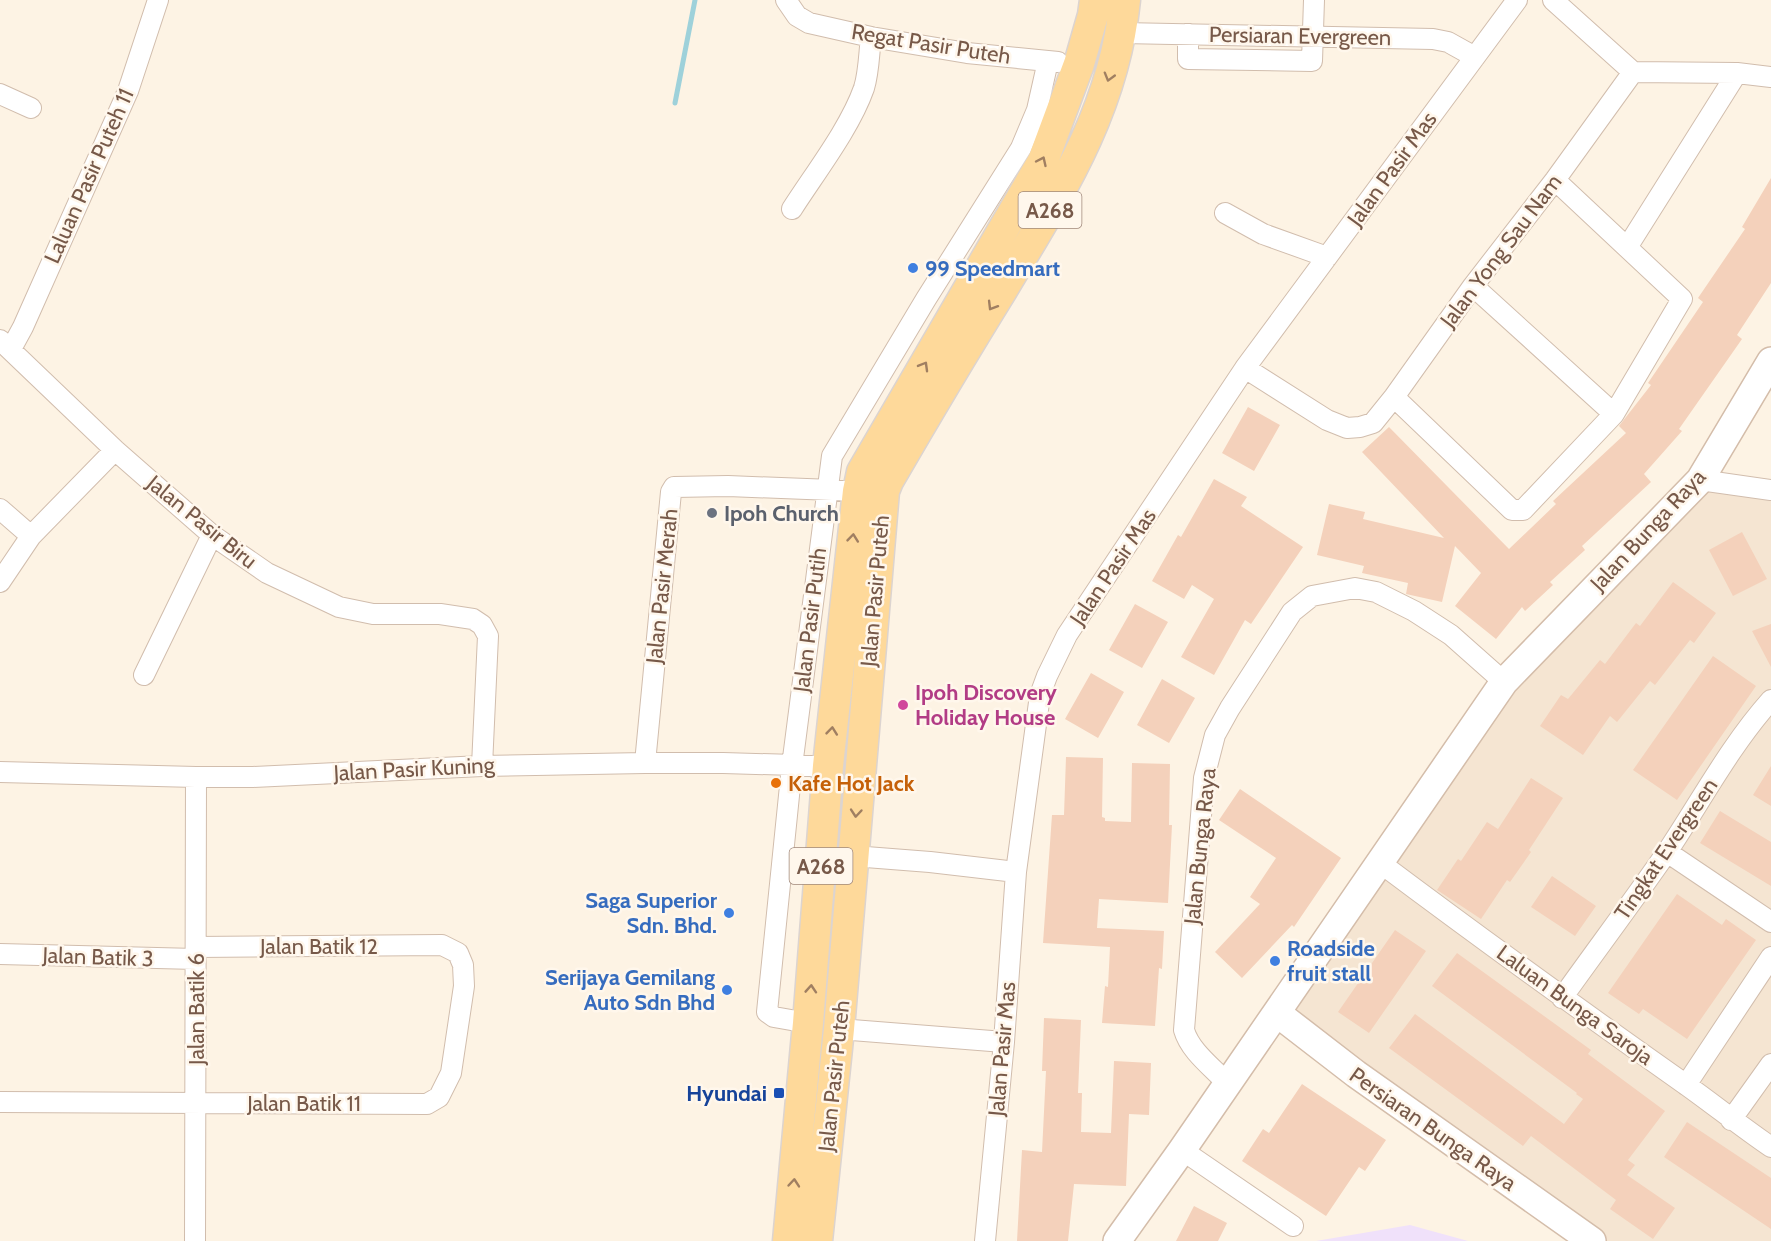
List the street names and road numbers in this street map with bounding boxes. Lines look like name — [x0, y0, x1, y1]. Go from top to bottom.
street label: Regat Pasir Puteh — [849, 18, 1013, 70]
street label: Persiaran Evergreen — [1209, 21, 1391, 51]
street label: Laluan Pasir Puteh 11 — [38, 84, 140, 268]
street label: Jalan Pasir Mas — [1341, 107, 1443, 232]
street label: Jalan Yong Sau Nam — [1434, 169, 1567, 334]
road number: A268 — [1018, 192, 1082, 228]
street label: Jalan Bunga Raya — [1584, 463, 1712, 597]
street label: Jalan Pasir Biru — [141, 469, 262, 575]
street label: Jalan Pasir Mas — [1064, 504, 1162, 631]
street label: Jalan Pasir Merah — [640, 507, 684, 666]
street label: Jalan Pasir Puteh — [855, 514, 895, 669]
street label: Jalan Pasir Putih — [788, 546, 832, 695]
street label: Jalan Pasir Kuning — [332, 751, 496, 787]
street label: Jalan Bunga Raya — [1178, 766, 1222, 927]
street label: Tingkat Evergreen — [1609, 773, 1723, 925]
road number: A268 — [790, 848, 852, 884]
street label: Jalan Batik 12 — [259, 933, 378, 960]
street label: Laluan Bunga Saroja — [1491, 939, 1659, 1071]
street label: Jalan Batik 3 — [41, 942, 154, 972]
street label: Jalan Batik 6 — [183, 953, 210, 1066]
street label: Jalan Pasir Mas — [983, 981, 1021, 1118]
street label: Jalan Pasir Puteh — [813, 999, 855, 1154]
street label: Persiaran Bunga Raya — [1344, 1061, 1522, 1197]
street label: Jalan Batik 11 — [246, 1090, 361, 1117]

